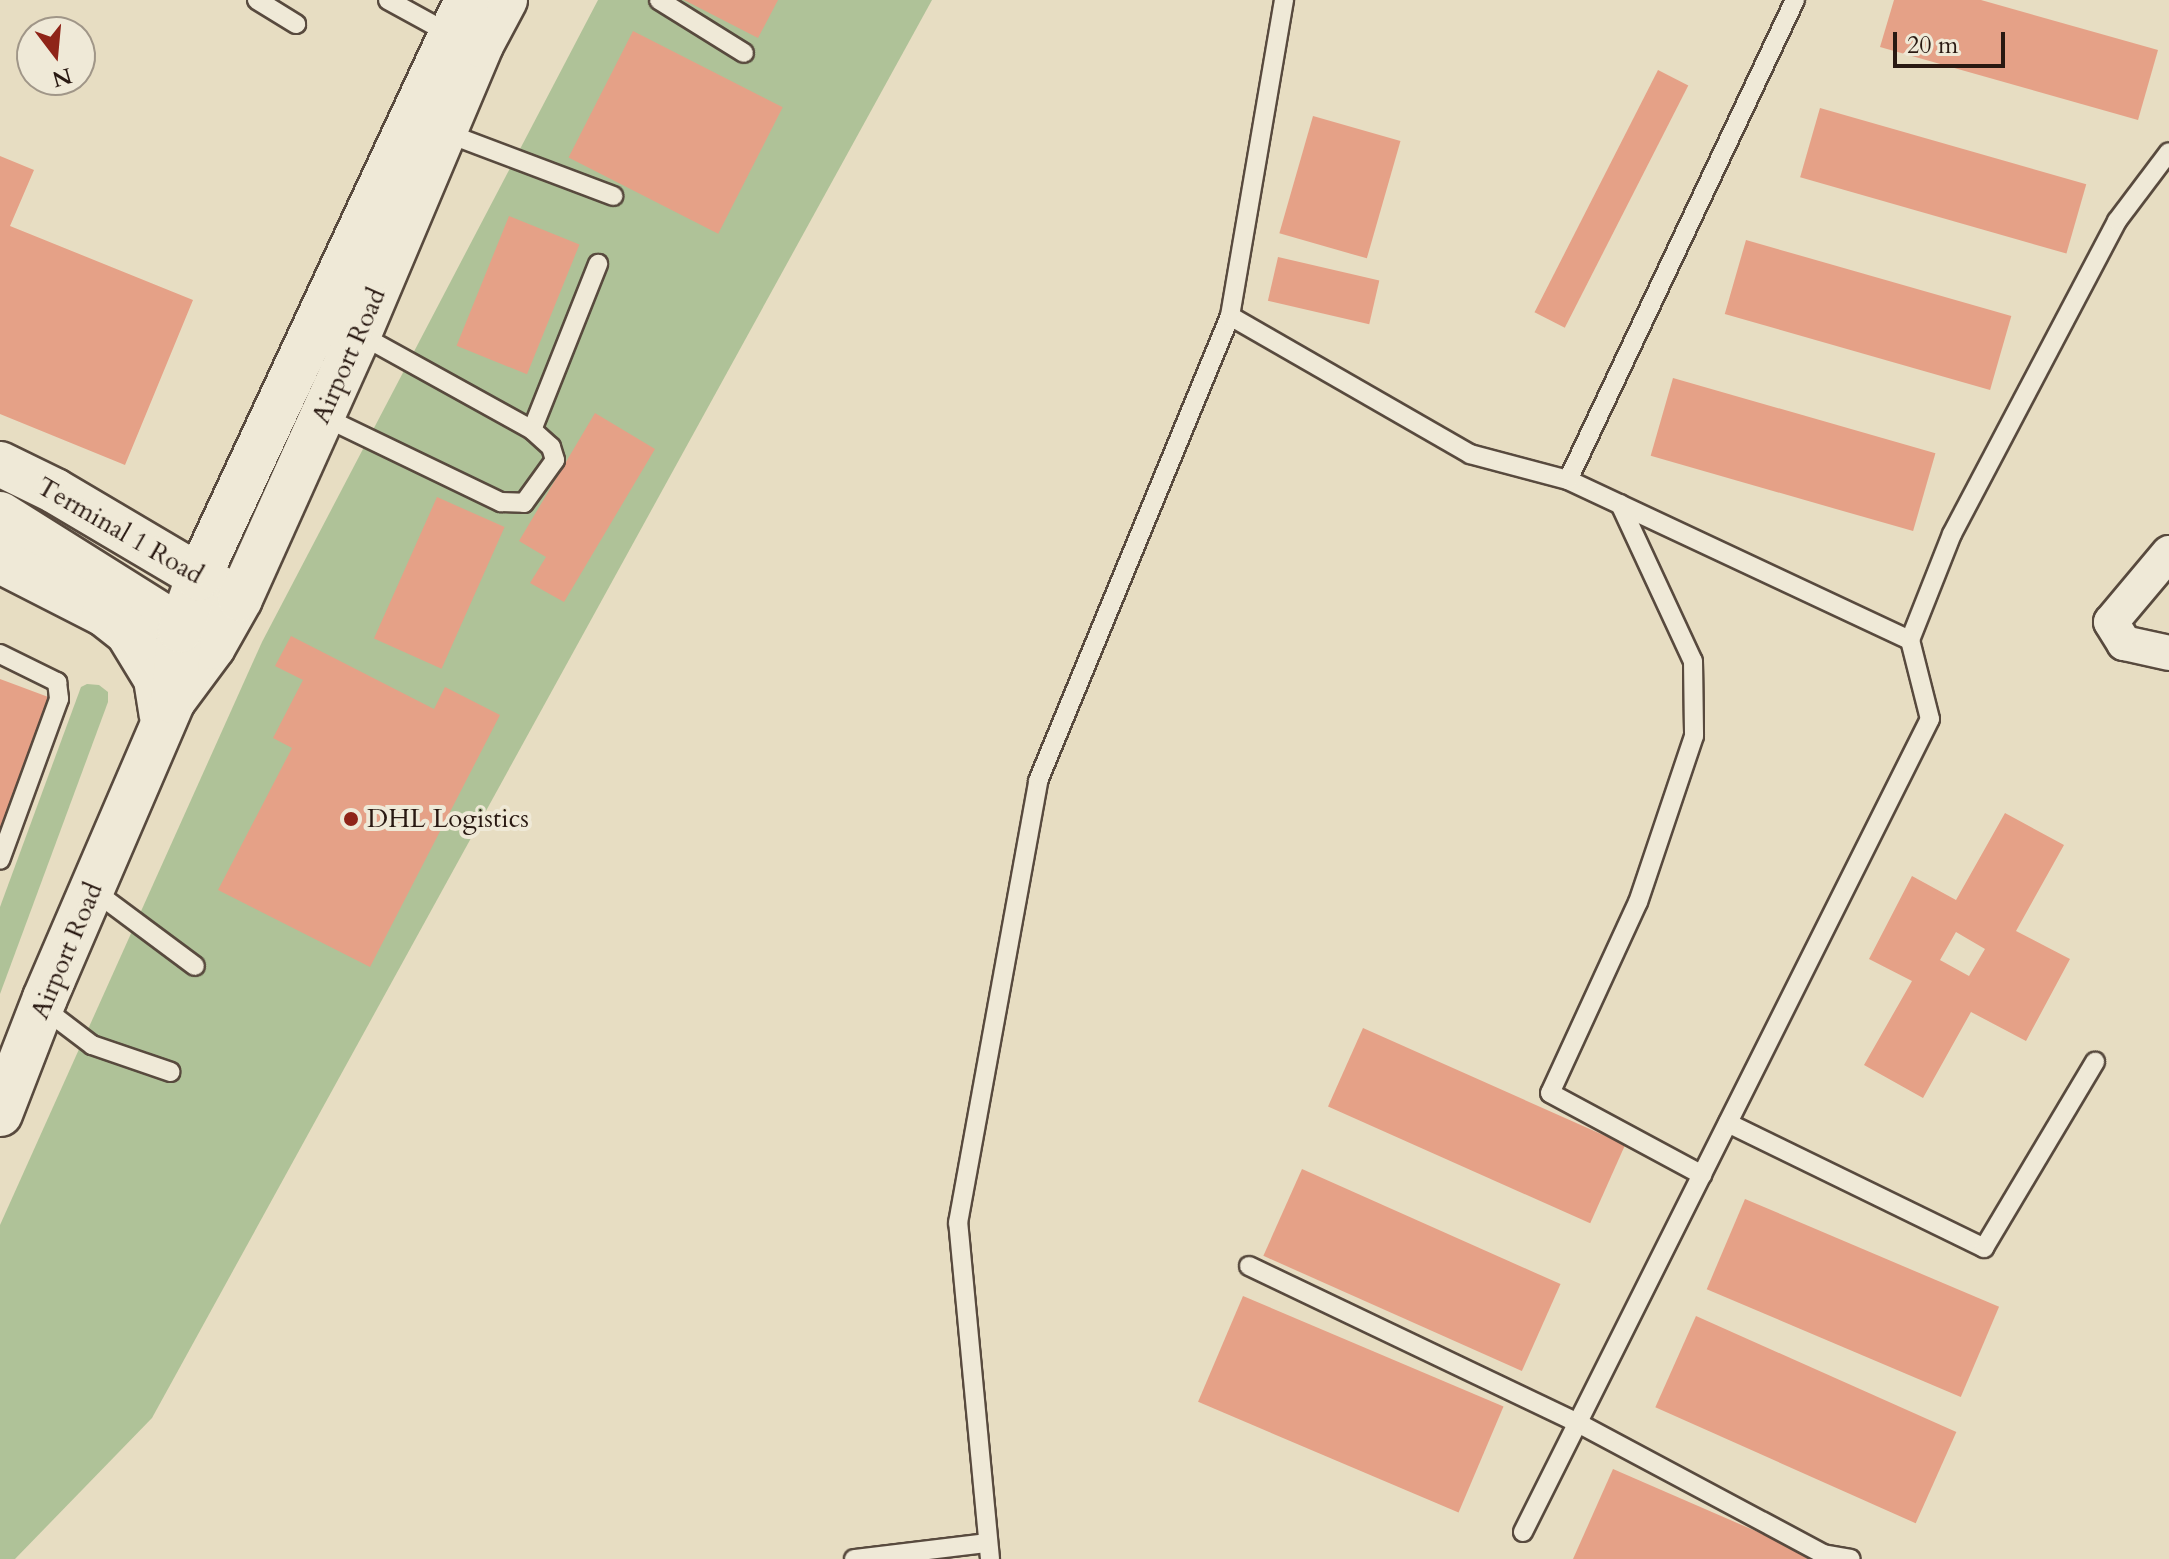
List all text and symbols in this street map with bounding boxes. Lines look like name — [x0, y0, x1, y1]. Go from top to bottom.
north arrow — [16, 16, 96, 96]
scale bar — [1897, 16, 2009, 66]
text: 20 m — [1907, 29, 1958, 62]
text: N — [49, 60, 75, 94]
street label: Airport Road — [305, 283, 393, 429]
street label: Terminal 1 Road — [31, 471, 209, 591]
place label: DHL Logistics — [367, 803, 529, 835]
marker: DHL Logistics — [342, 810, 360, 828]
street label: Airport Road — [24, 878, 110, 1024]

